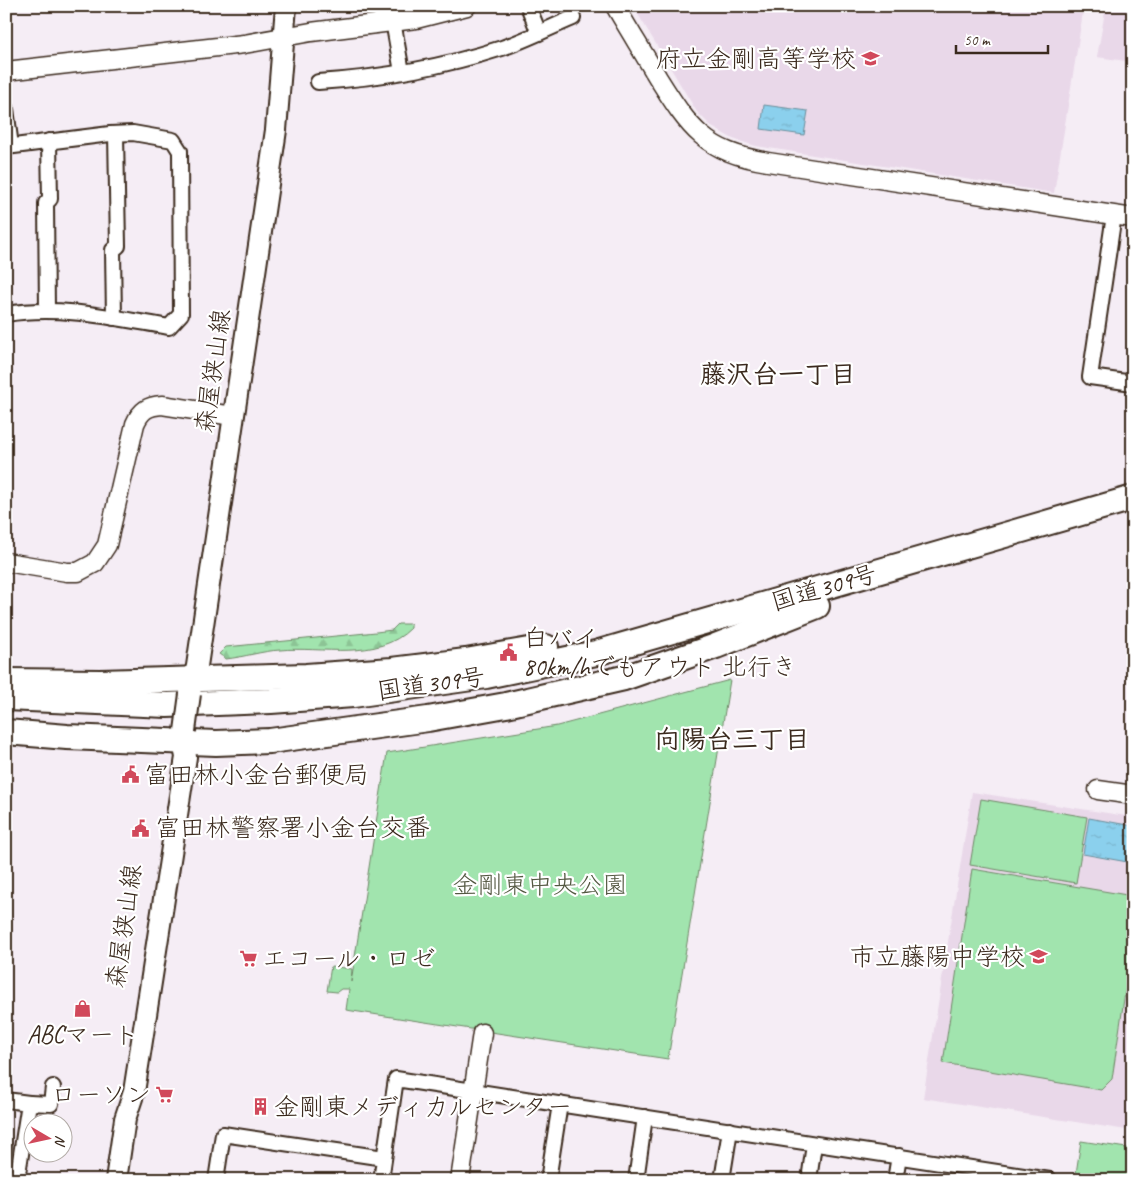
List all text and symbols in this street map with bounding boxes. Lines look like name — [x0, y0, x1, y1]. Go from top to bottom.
scale bar — [956, 22, 1049, 54]
text: 50 m — [964, 31, 991, 50]
place label: 府立金剛高等学校 — [656, 43, 856, 75]
school or university icon: 府立金剛高等学校 — [860, 49, 880, 69]
street label: 森屋狭山線 — [188, 307, 238, 435]
district label: 藤沢台一丁目 — [700, 358, 856, 391]
street label: 国道309号 — [767, 558, 881, 618]
place label: 白バイ 80km/hでもアウト 北行き — [523, 622, 797, 683]
public building icon: 白バイ 80km/hでもアウト 北行き — [499, 642, 519, 662]
street label: 国道309号 — [375, 661, 487, 707]
district label: 向陽台三丁目 — [654, 723, 810, 756]
place label: 富田林小金台郵便局 — [144, 759, 369, 791]
public building icon: 富田林小金台郵便局 — [120, 765, 140, 785]
place label: 富田林警察署小金台交番 — [155, 812, 430, 844]
public building icon: 富田林警察署小金台交番 — [131, 818, 151, 838]
street label: 森屋狭山線 — [99, 862, 149, 990]
park label: 金剛東中央公園 — [452, 869, 628, 901]
place label: 市立藤陽中学校 — [850, 941, 1025, 973]
place label: エコール・ロゼ — [262, 943, 436, 975]
school or university icon: 市立藤陽中学校 — [1029, 947, 1049, 967]
supermarket icon: エコール・ロゼ — [238, 949, 258, 969]
shop icon: ABCマート — [73, 998, 93, 1018]
place label: ABCマート — [27, 1019, 139, 1051]
place label: ローソン — [51, 1079, 151, 1111]
supermarket icon: ローソン — [155, 1085, 175, 1105]
place label: 金剛東メディカルセンター — [274, 1091, 572, 1123]
building icon: 金剛東メディカルセンター — [250, 1097, 270, 1117]
north arrow — [22, 1114, 72, 1164]
text: N — [51, 1134, 69, 1148]

